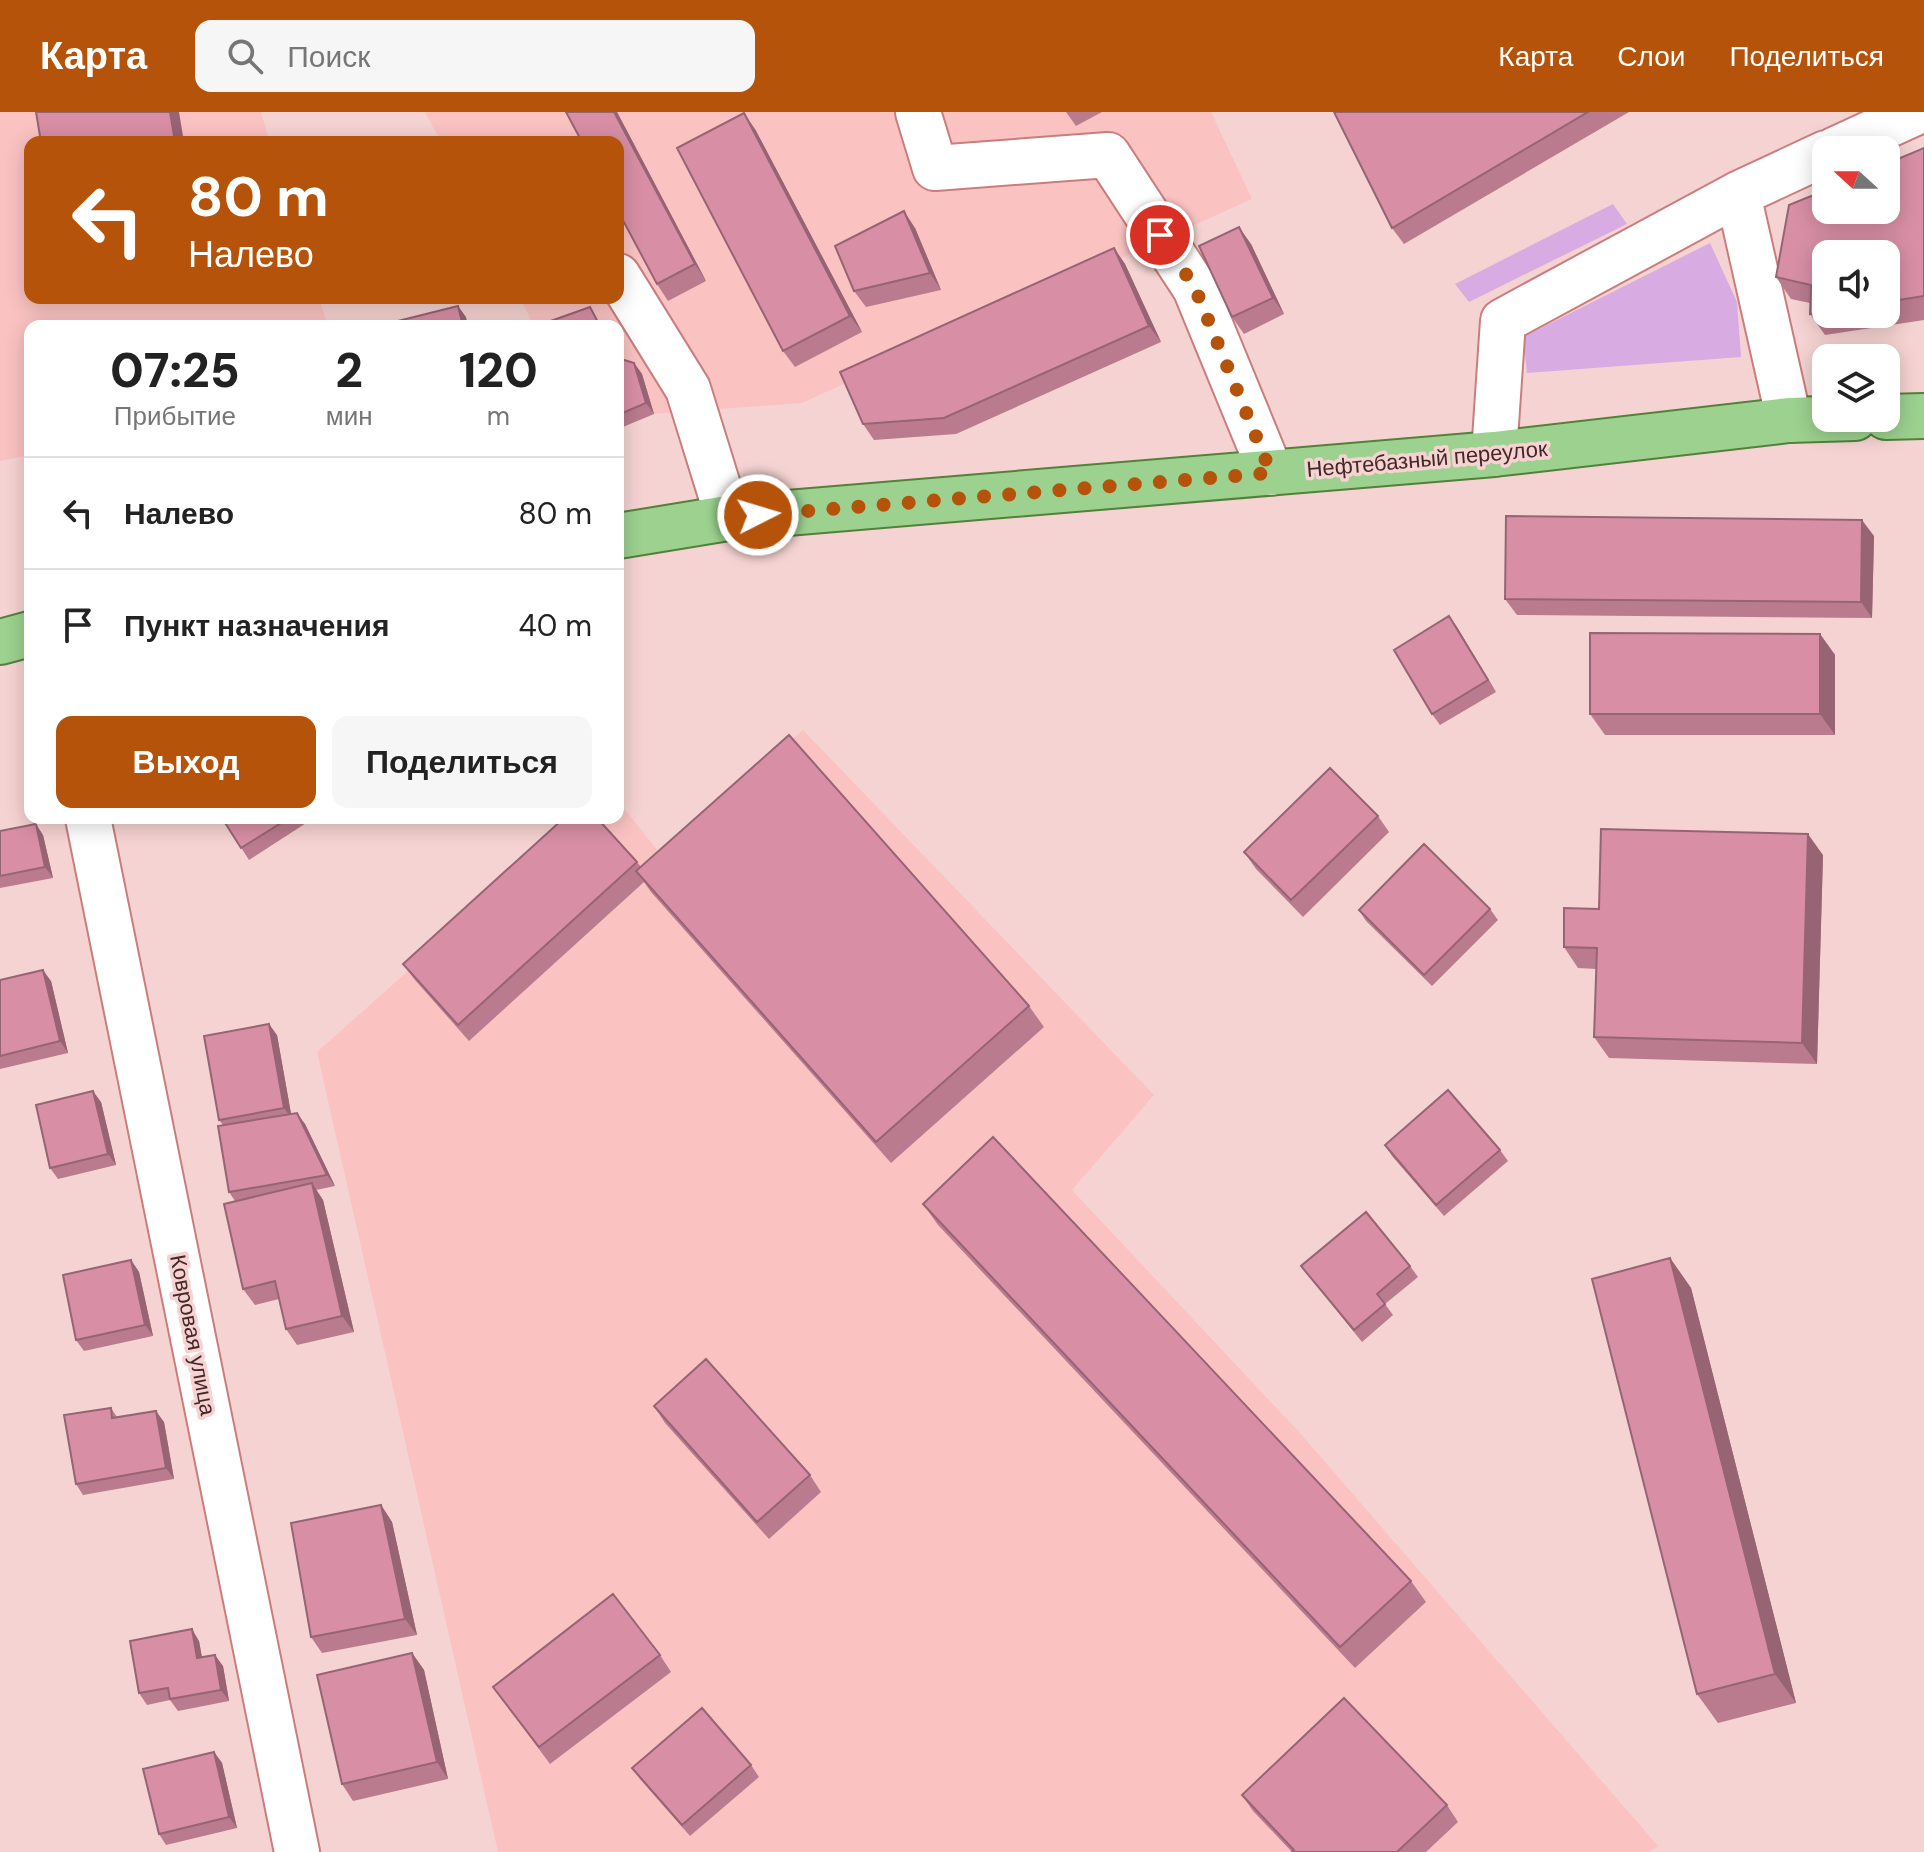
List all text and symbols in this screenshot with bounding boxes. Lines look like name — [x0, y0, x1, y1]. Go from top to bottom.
search box — [195, 20, 755, 92]
text: Карта — [40, 31, 147, 81]
icon: search — [223, 34, 267, 78]
text: Поиск — [287, 37, 370, 76]
text: Карта — [1498, 38, 1573, 75]
text: Слои — [1617, 38, 1685, 75]
text: Поделиться — [1729, 38, 1884, 75]
north arrow — [1812, 136, 1900, 224]
map controls — [1812, 136, 1900, 432]
text: 80 m — [188, 160, 329, 233]
icon: left — [56, 168, 160, 272]
pin — [1126, 201, 1194, 269]
icon: arrive — [1138, 213, 1182, 257]
text: Налево — [188, 231, 314, 278]
button: sound — [1812, 240, 1900, 328]
text: 07:25 — [110, 339, 240, 402]
text: 2 — [335, 339, 363, 402]
text: 120 — [459, 339, 538, 402]
button: layers — [1812, 344, 1900, 432]
text: Прибытие — [114, 399, 236, 433]
text: мин — [326, 399, 373, 433]
text: m — [487, 399, 510, 433]
street label: Нефтебазный переулок — [1305, 434, 1549, 484]
position arrow — [716, 473, 800, 557]
icon: left — [56, 491, 100, 535]
text: Налево — [124, 494, 234, 533]
text: 80 m — [519, 494, 592, 533]
icon: arrive — [56, 603, 100, 647]
text: Пункт назначения — [124, 606, 389, 645]
text: 40 m — [519, 606, 592, 645]
button: Выход — [56, 716, 316, 808]
button: Поделиться — [332, 716, 592, 808]
street label: Ковровая улица — [163, 1252, 223, 1419]

